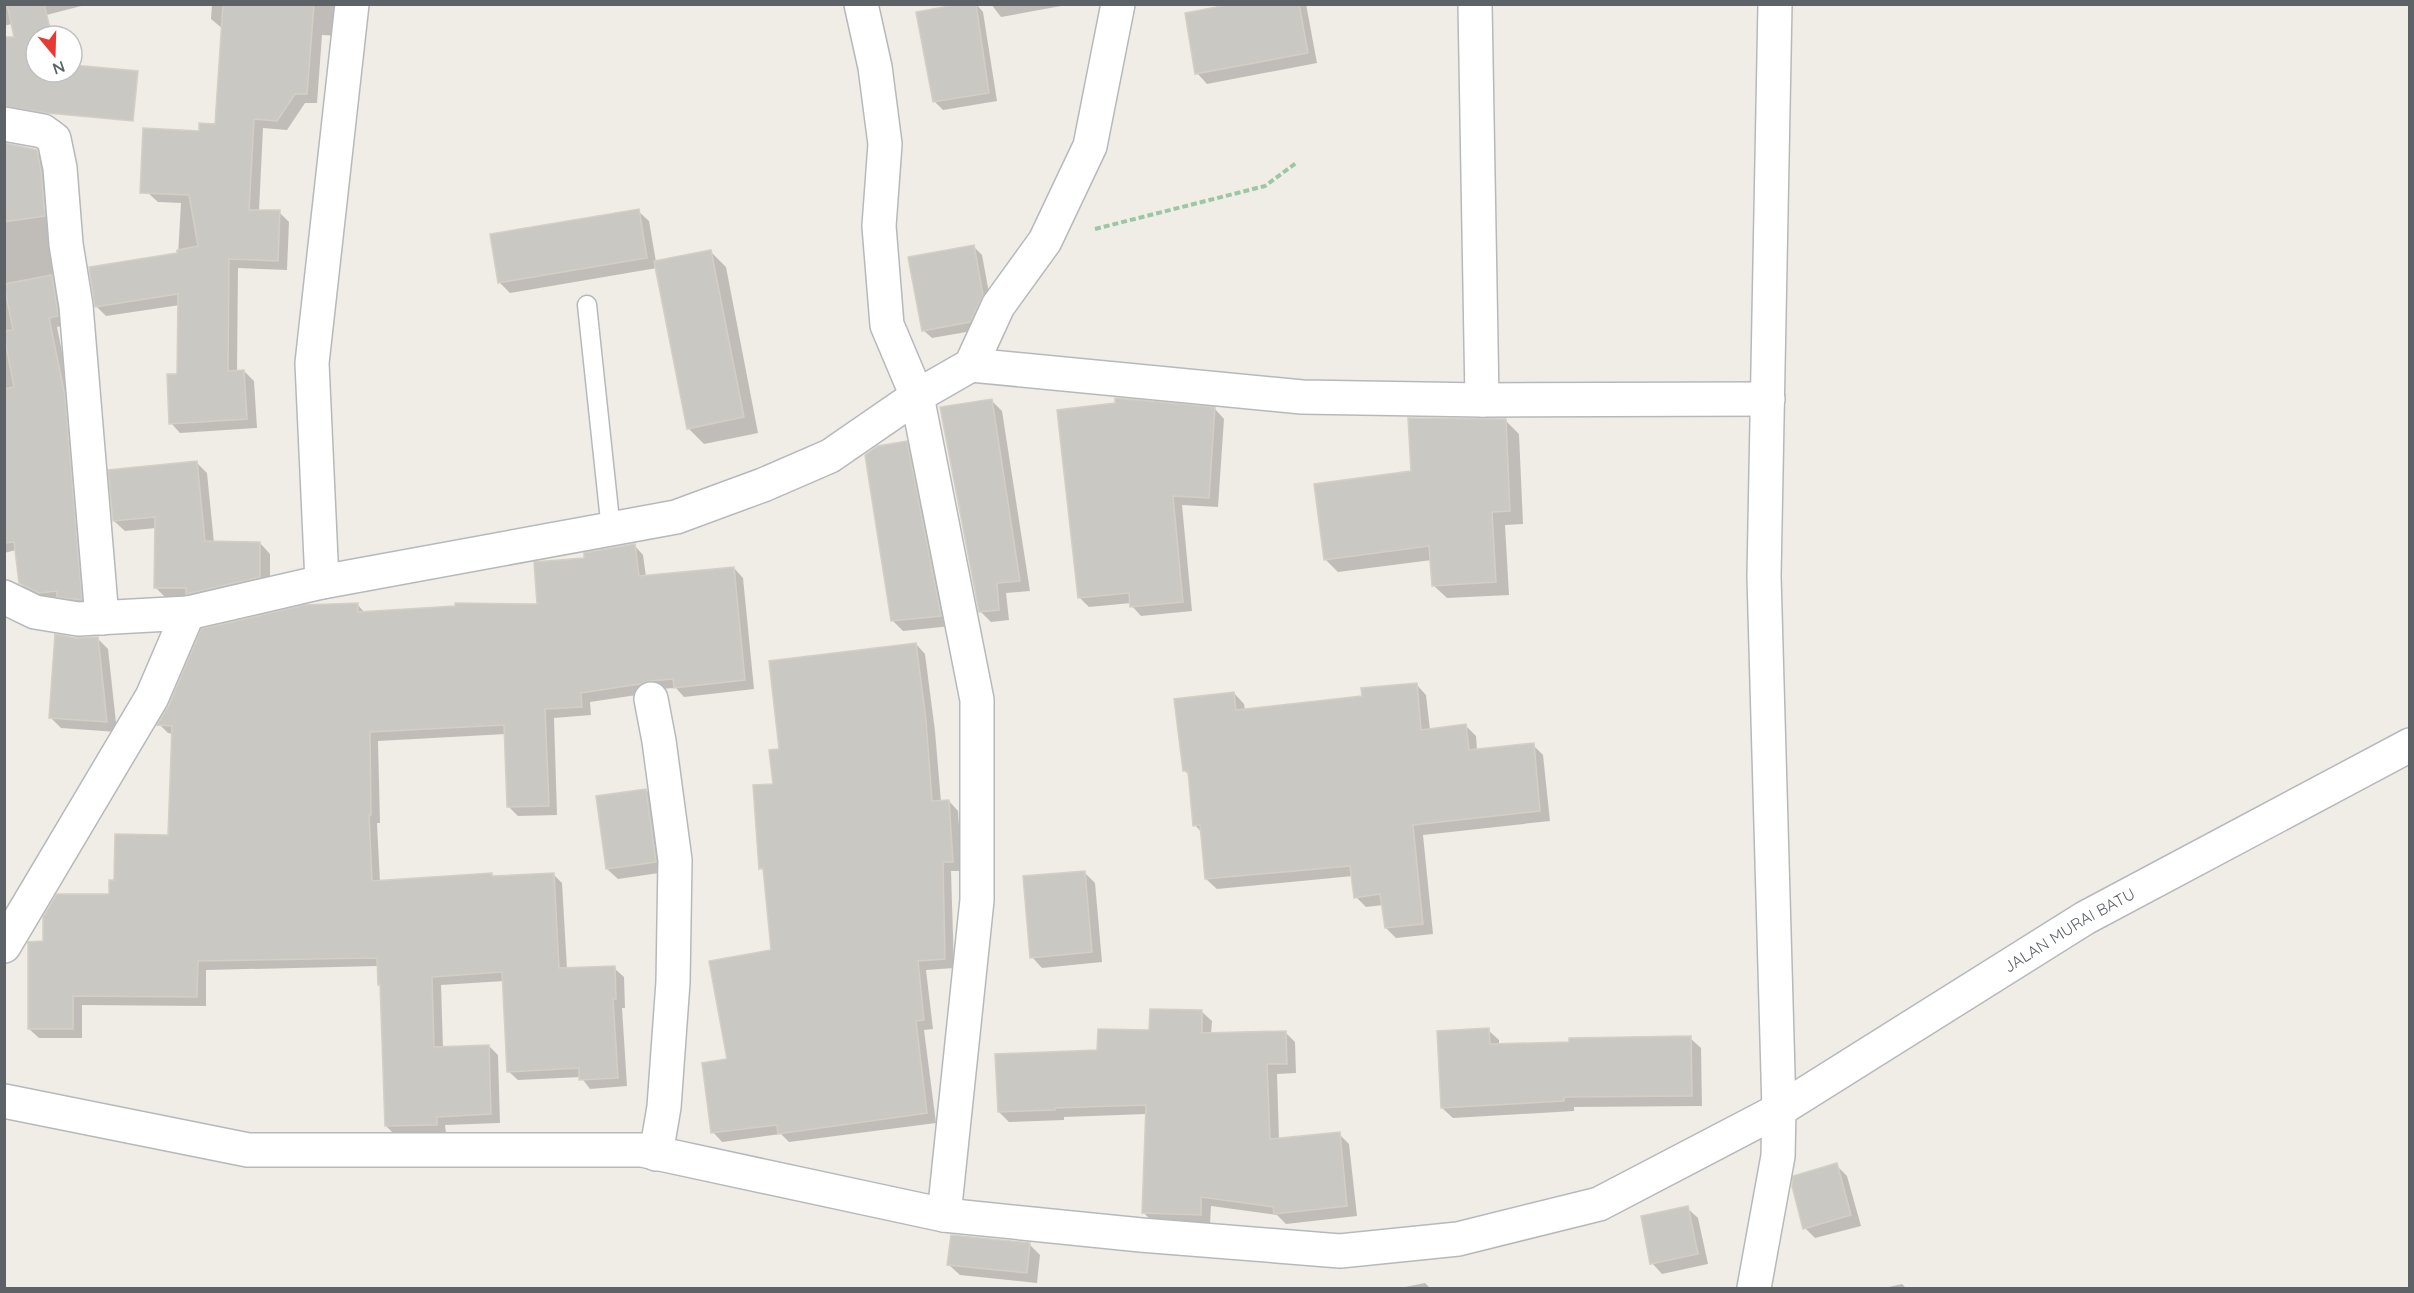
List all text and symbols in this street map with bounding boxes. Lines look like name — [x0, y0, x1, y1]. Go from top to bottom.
north arrow — [24, 24, 84, 84]
text: N — [50, 57, 68, 80]
street label: JALAN MURAI BATU — [2000, 883, 2138, 977]

